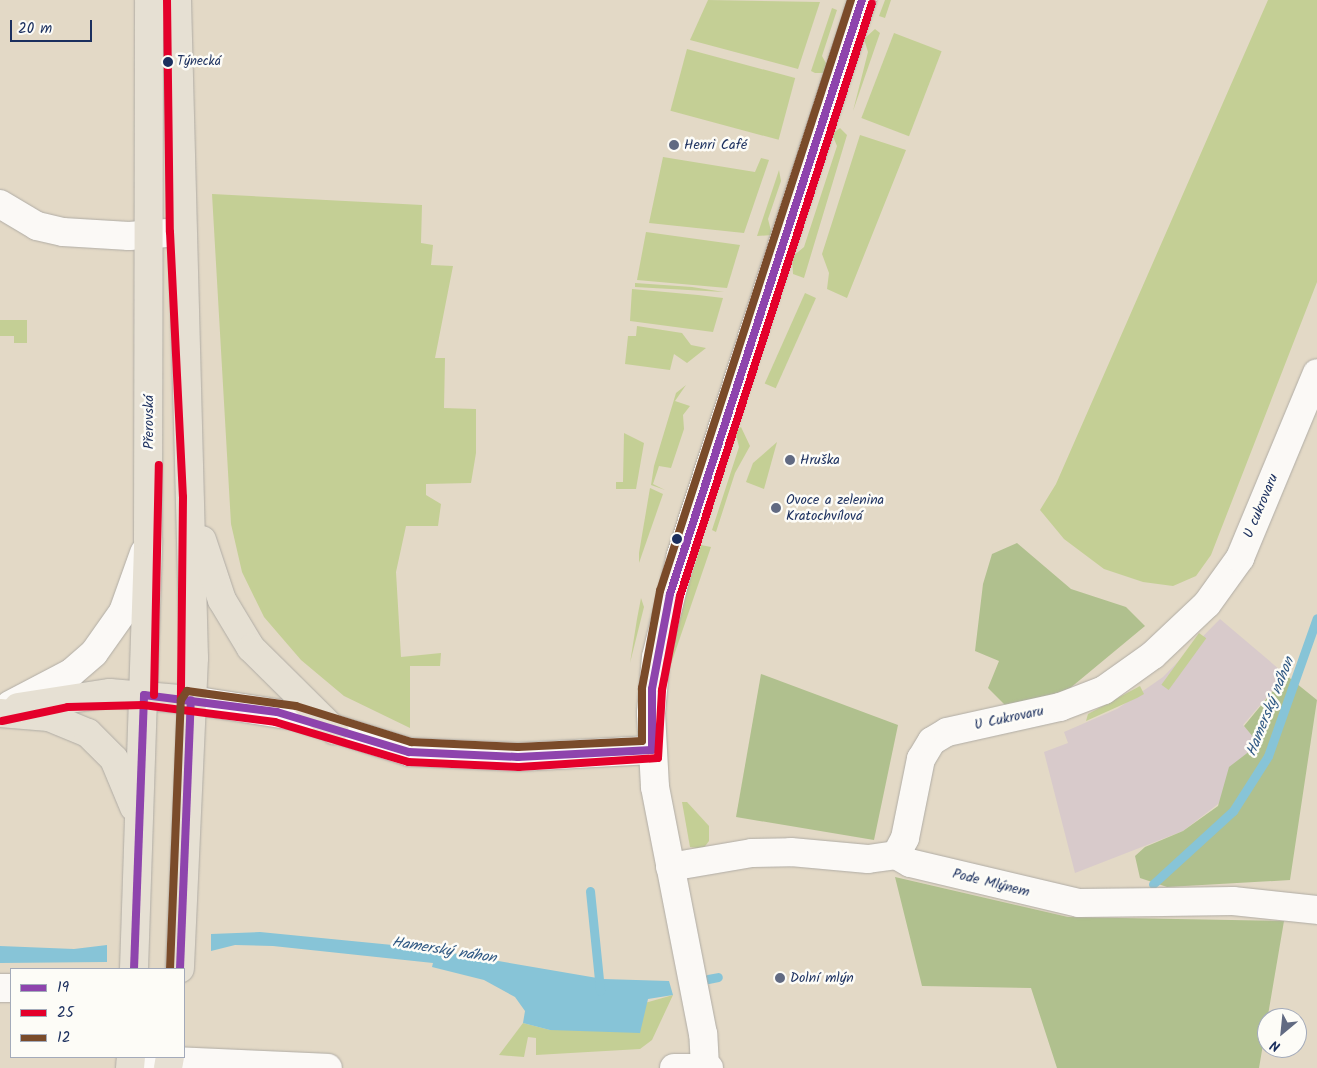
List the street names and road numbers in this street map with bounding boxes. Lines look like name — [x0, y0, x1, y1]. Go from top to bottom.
street label: Přerovská — [141, 395, 157, 449]
street label: U cukrovaru — [1240, 471, 1282, 541]
street label: U Cukrovaru — [973, 702, 1045, 734]
street label: Pode Mlýnem — [951, 865, 1031, 901]

